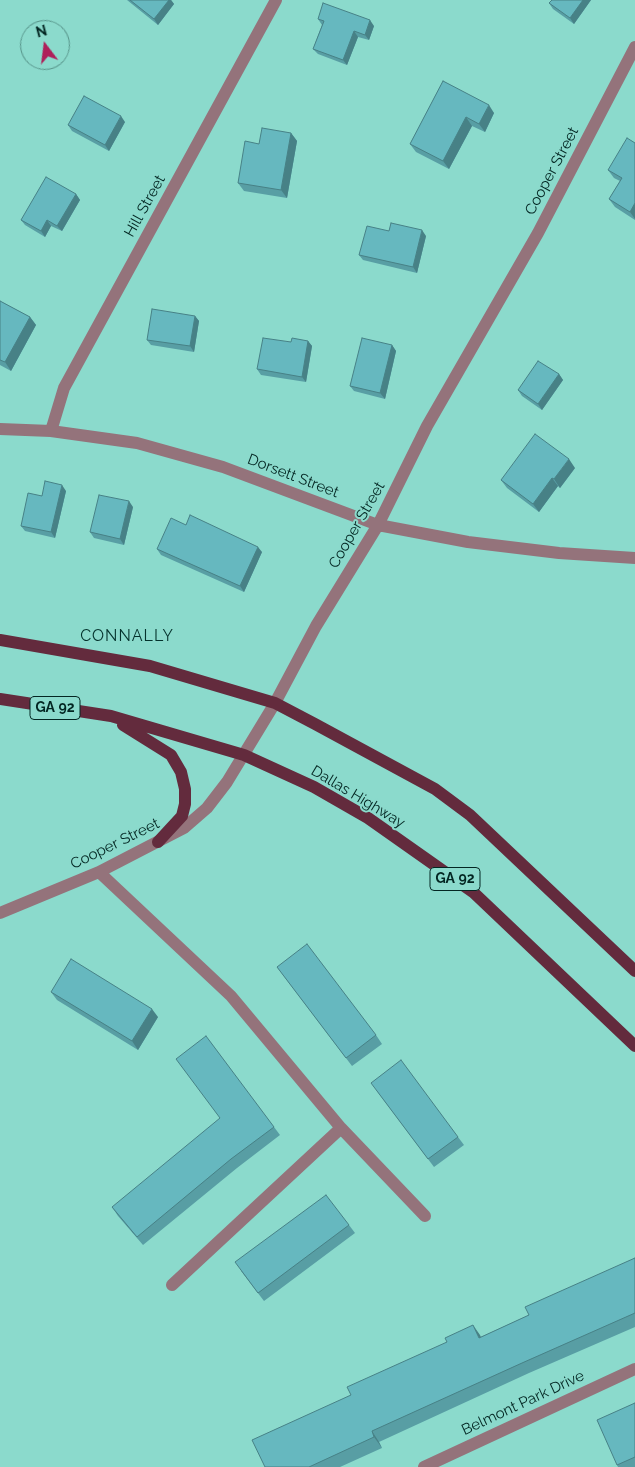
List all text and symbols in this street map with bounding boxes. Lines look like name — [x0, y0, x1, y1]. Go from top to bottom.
north arrow — [20, 20, 70, 70]
text: N — [34, 22, 49, 41]
street label: Cooper Street — [521, 124, 583, 218]
street label: Hill Street — [121, 172, 169, 240]
street label: Dorsett Street — [245, 450, 341, 502]
street label: Cooper Street — [325, 479, 389, 571]
district label: CONNALLY — [79, 626, 175, 646]
road number: GA 92 — [30, 696, 80, 720]
street label: Dallas Highway — [308, 762, 408, 832]
street label: Cooper Street — [68, 815, 162, 873]
road number: GA 92 — [430, 868, 480, 891]
street label: Belmont Park Drive — [459, 1367, 587, 1439]

